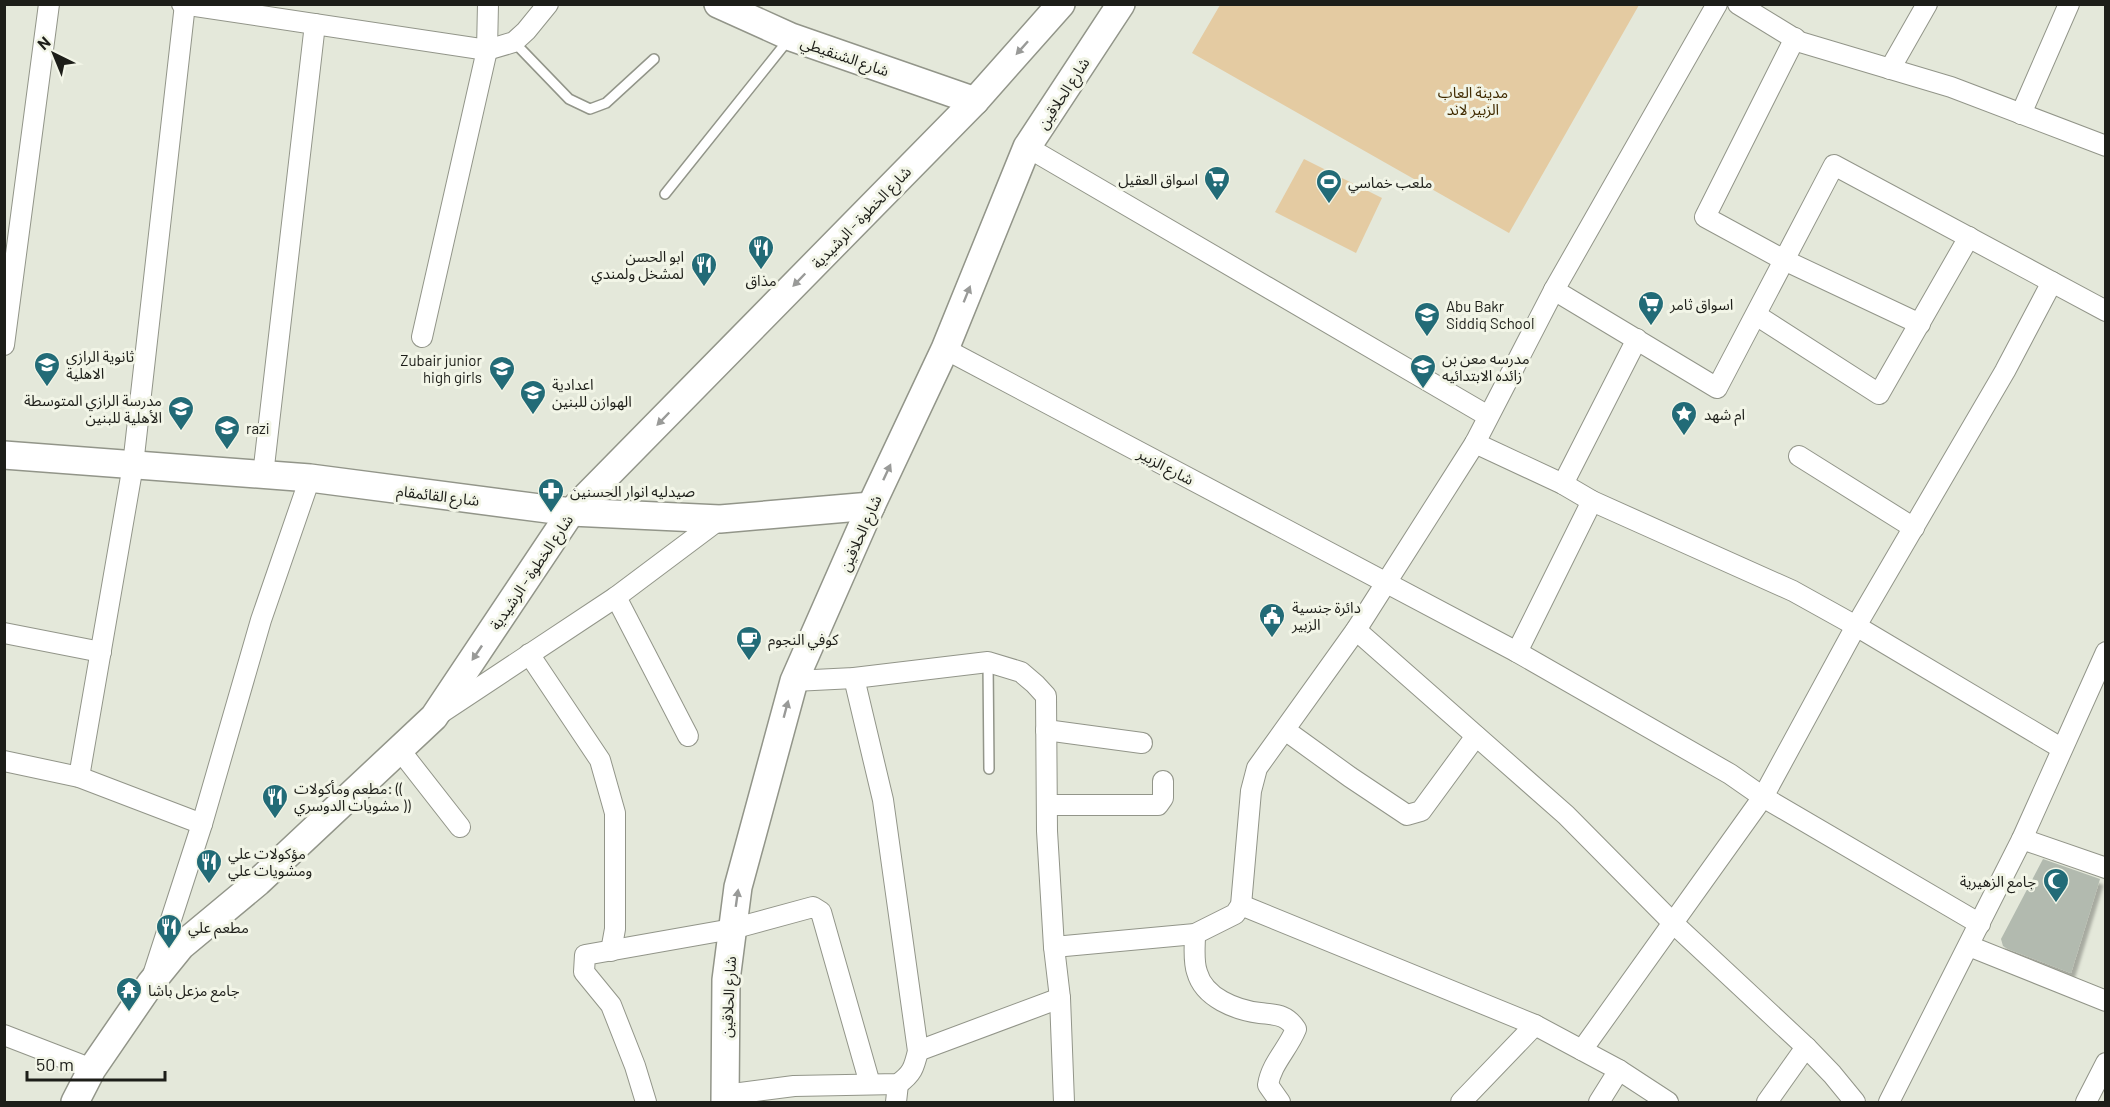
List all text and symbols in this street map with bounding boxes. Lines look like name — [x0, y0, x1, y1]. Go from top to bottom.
north arrow — [24, 24, 84, 84]
text: N — [33, 32, 54, 53]
street label: شارع الشنقيطي — [797, 32, 892, 83]
one-way arrow — [1016, 40, 1029, 55]
street label: شارع الحلاقين — [1033, 54, 1096, 134]
park label: مدينة العاب الزبير لاند — [1438, 83, 1508, 119]
street label: شارع الخطوة - الرشيدية — [808, 162, 917, 275]
supermarket icon: اسواق العقيل — [1202, 164, 1232, 202]
sports icon: ملعب خماسي — [1314, 167, 1344, 205]
place label: اسواق العقيل — [1118, 170, 1198, 189]
place label: ملعب خماسي — [1348, 173, 1432, 194]
restaurant icon: مذاق — [746, 233, 776, 271]
place label: ابو الحسن لمشخل ولمندي — [591, 247, 684, 285]
restaurant icon: ابو الحسن لمشخل ولمندي — [689, 250, 719, 288]
place label: مذاق — [745, 271, 777, 290]
one-way arrow — [793, 272, 807, 286]
one-way arrow — [962, 285, 972, 303]
supermarket icon: اسواق ثامر — [1636, 289, 1666, 327]
place label: اسواق ثامر — [1669, 295, 1733, 314]
place label: Abu Bakr Siddiq School — [1446, 297, 1534, 332]
school or university icon: Abu Bakr Siddiq School — [1412, 300, 1442, 338]
place label: ثانوية الرازي الاهلية — [66, 347, 134, 382]
place label: مدرسه معن بن زائده الابتدائيه — [1442, 349, 1530, 385]
school or university icon: ثانوية الرازي الاهلية — [32, 350, 62, 388]
place label: Zubair junior high girls — [400, 351, 483, 386]
school or university icon: مدرسه معن بن زائده الابتدائيه — [1408, 352, 1438, 390]
school or university icon: Zubair junior high girls — [487, 354, 517, 392]
place label: اعدادية الهوازن للبنين — [552, 375, 632, 411]
school or university icon: اعدادية الهوازن للبنين — [518, 378, 548, 416]
place label: مدرسة الرازي المتوسطة الأهلية للبنين — [24, 391, 162, 427]
school or university icon: مدرسة الرازي المتوسطة الأهلية للبنين — [166, 394, 196, 432]
place icon: ام شهد — [1669, 399, 1699, 437]
place label: ام شهد — [1704, 405, 1745, 426]
one-way arrow — [656, 411, 670, 426]
school or university icon: razi — [212, 413, 242, 451]
place label: razi — [246, 419, 270, 437]
street label: شارع الزبير — [1132, 443, 1197, 492]
one-way arrow — [883, 464, 892, 481]
pharmacy icon: صيدليه انوار الحسنين — [536, 476, 566, 514]
street label: شارع القائمقام — [395, 481, 481, 513]
place label: صيدليه انوار الحسنين — [570, 482, 695, 501]
street label: شارع الحلاقين — [835, 492, 889, 576]
street label: شارع الخطوة - الرشيدية — [486, 511, 580, 635]
place label: دائرة جنسية الزبير — [1291, 598, 1361, 634]
public building icon: دائرة جنسية الزبير — [1257, 601, 1287, 639]
cafe icon: كوفي النجوم — [734, 624, 764, 662]
place label: كوفي النجوم — [768, 630, 839, 651]
one-way arrow — [472, 645, 483, 661]
one-way arrow — [782, 700, 791, 718]
place label: مطعم ومأكولات: (( مشويات الدوسري )) — [294, 779, 411, 817]
restaurant icon: مطعم ومأكولات: (( مشويات الدوسري )) — [260, 782, 290, 820]
place label: مؤكولات علي ومشويات علي — [228, 844, 312, 882]
restaurant icon: مؤكولات علي ومشويات علي — [194, 847, 224, 885]
mosque icon: جامع الزهيرية — [2041, 866, 2071, 904]
place label: جامع الزهيرية — [1960, 872, 2036, 894]
one-way arrow — [732, 888, 741, 907]
restaurant icon: مطعم علي — [154, 912, 184, 950]
place label: مطعم علي — [188, 918, 249, 939]
street label: شارع الحلاقين — [717, 956, 743, 1038]
temple icon: جامع مزعل باشا — [114, 975, 144, 1013]
place label: جامع مزعل باشا — [148, 981, 240, 1003]
scale bar — [27, 1044, 165, 1082]
text: 50 m — [36, 1053, 74, 1075]

